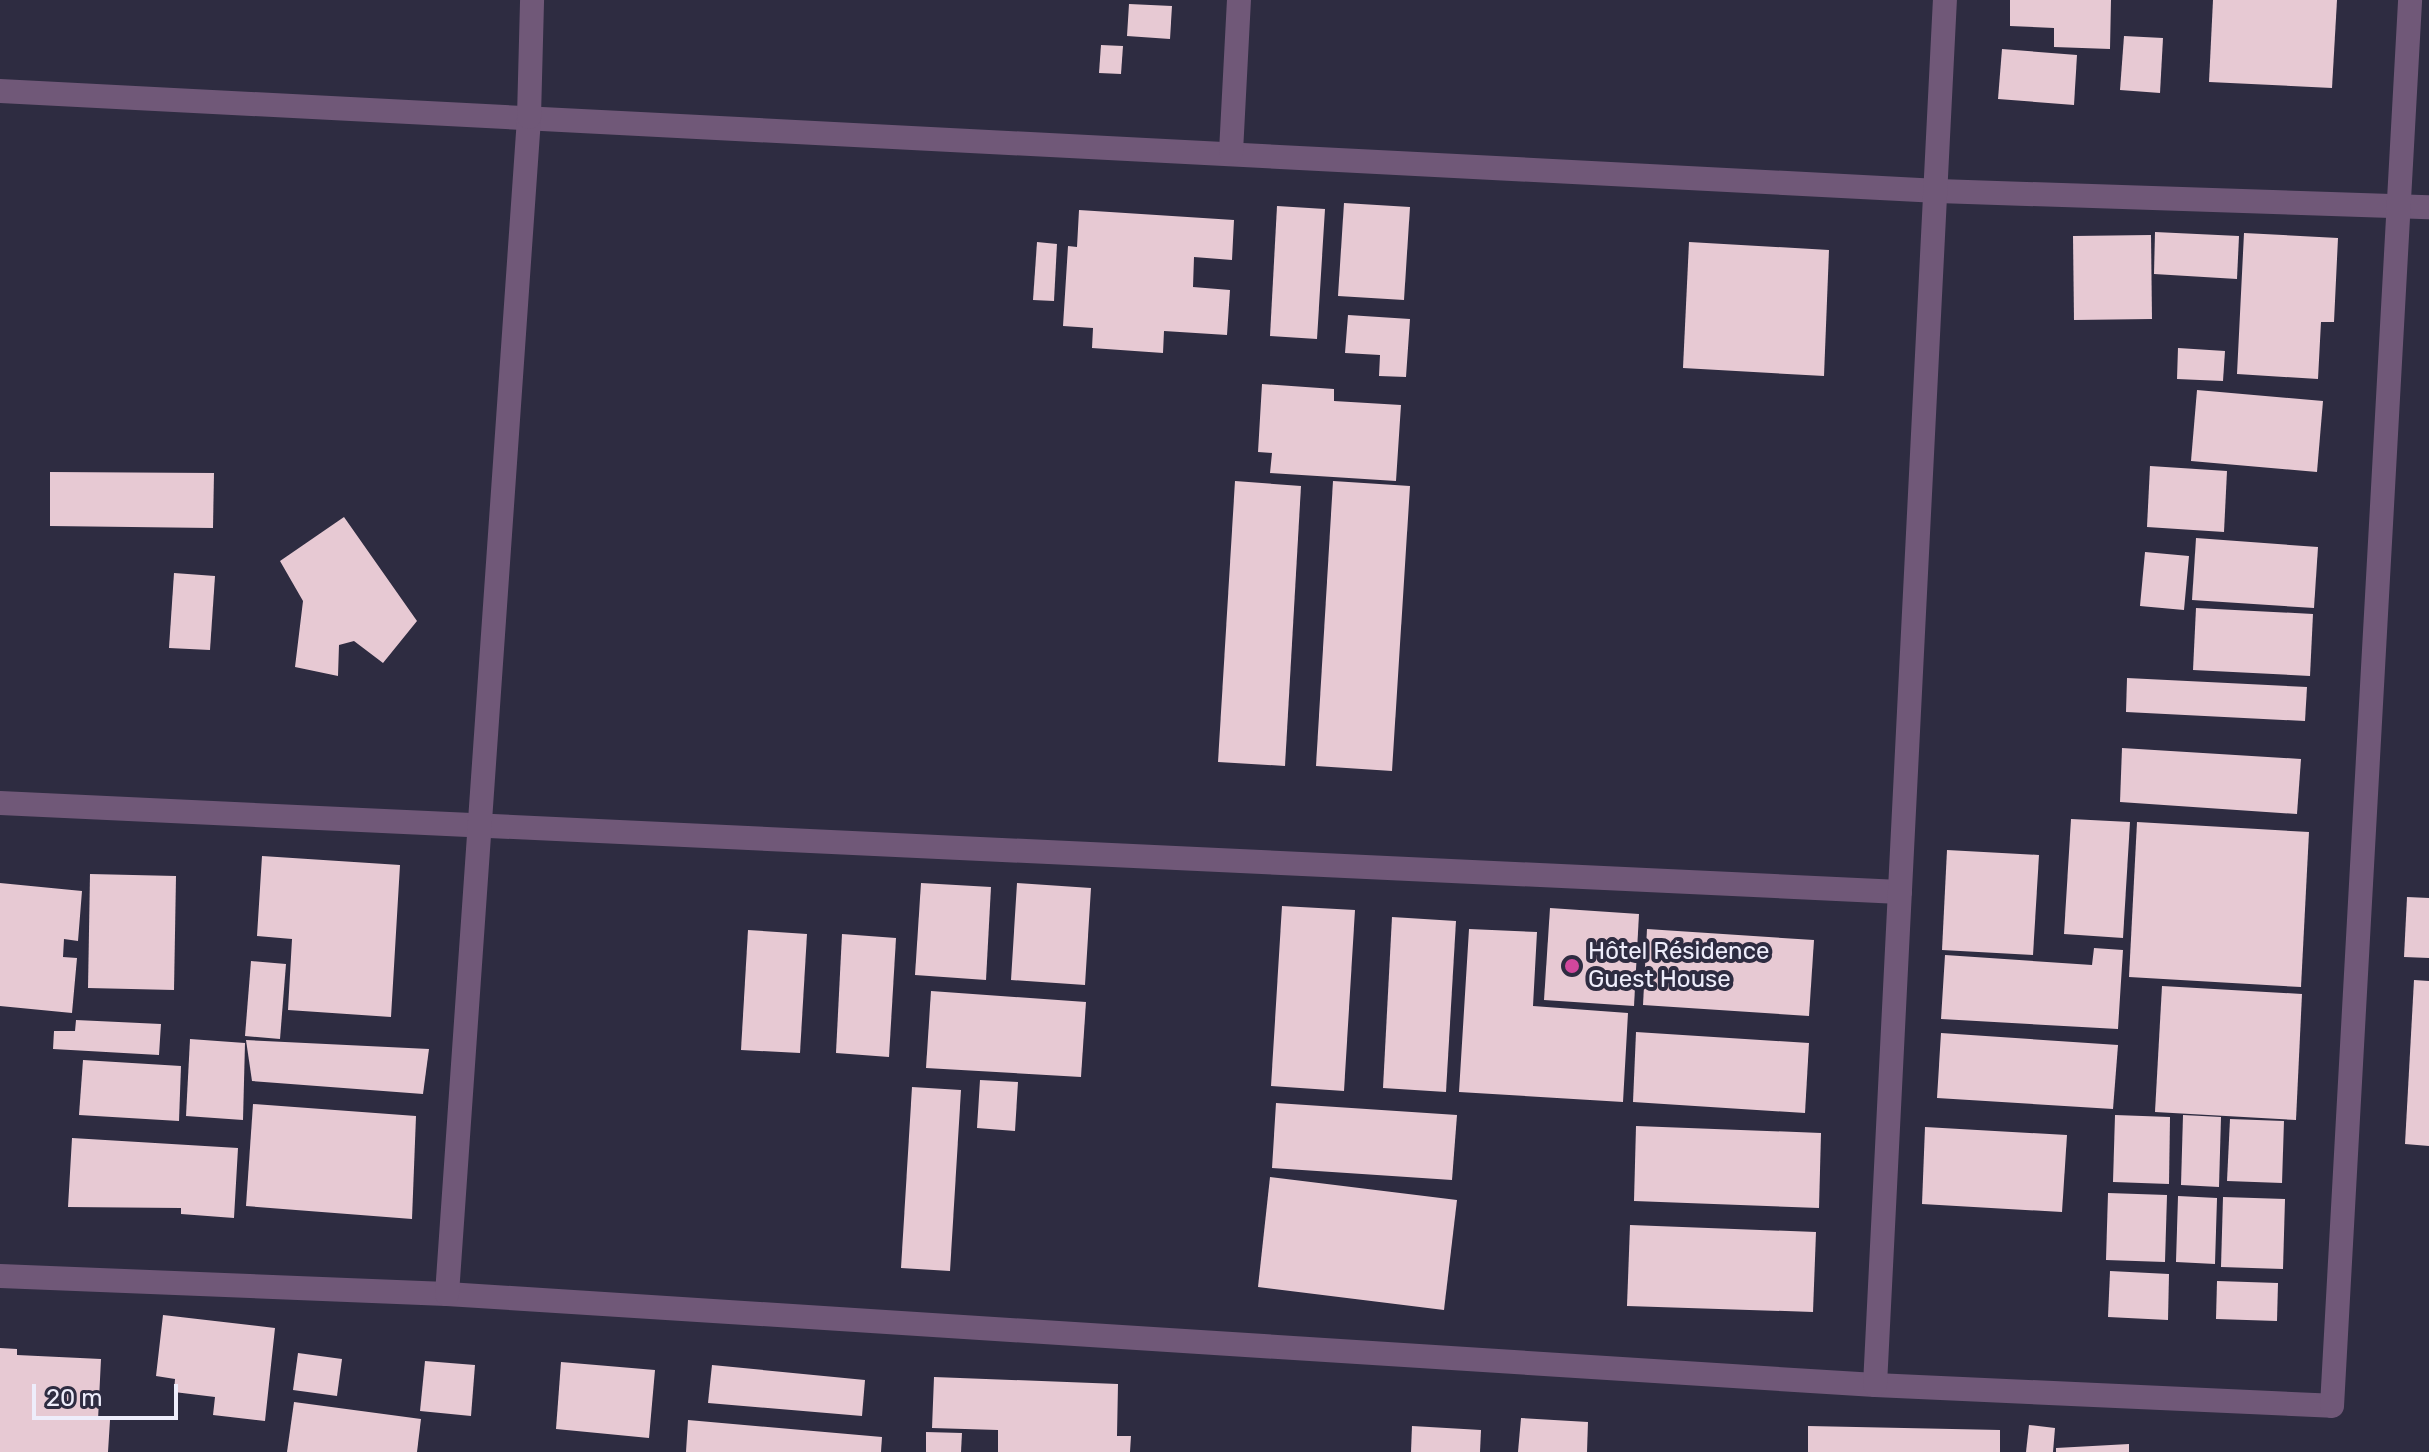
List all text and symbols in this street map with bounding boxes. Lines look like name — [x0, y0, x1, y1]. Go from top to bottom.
place label: Hôtel Résidence Guest House — [1588, 938, 1769, 994]
marker: Hôtel Résidence Guest House — [1563, 957, 1581, 975]
scale bar — [36, 1368, 182, 1418]
text: 20 m — [46, 1384, 103, 1412]

